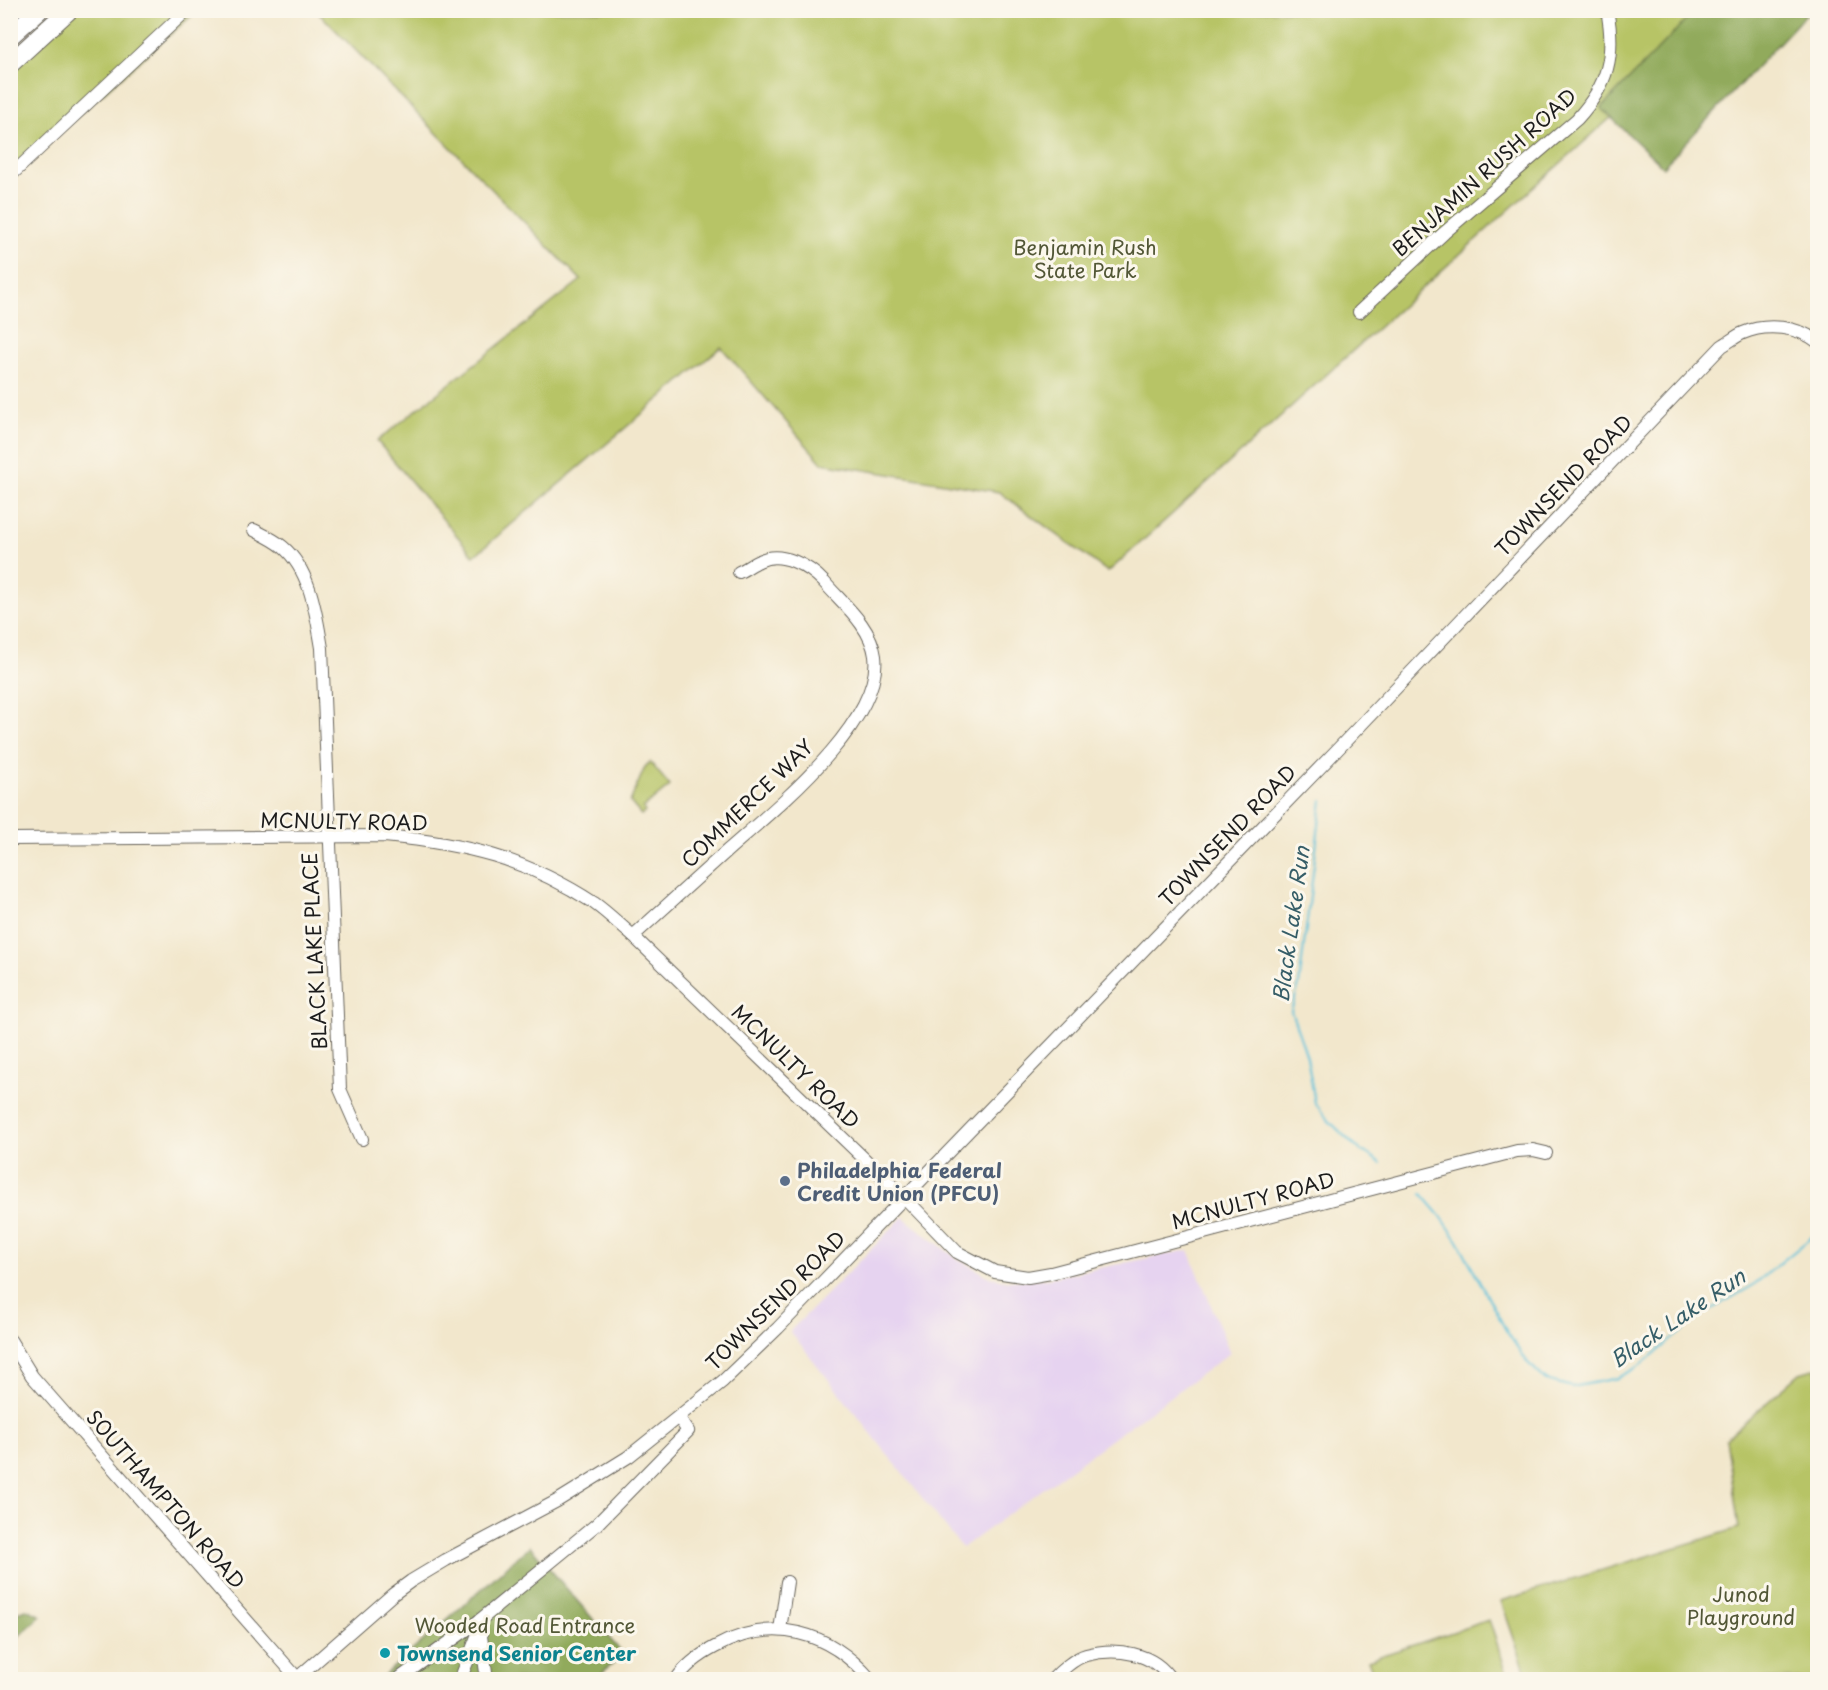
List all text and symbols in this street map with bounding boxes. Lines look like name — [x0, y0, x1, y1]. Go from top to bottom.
street label: BENJAMIN RUSH ROAD — [1385, 81, 1583, 263]
park label: Benjamin Rush State Park — [1013, 232, 1157, 285]
street label: TOWNSEND ROAD — [1487, 407, 1639, 563]
street label: COMMERCE WAY — [674, 732, 820, 874]
street label: TOWNSEND ROAD — [1151, 757, 1303, 913]
street label: MCNULTY ROAD — [260, 805, 428, 837]
water label: Black Lake Run — [1263, 843, 1317, 1004]
street label: BLACK LAKE PLACE — [294, 851, 334, 1051]
street label: MCNULTY ROAD — [725, 997, 867, 1135]
place label: Philadelphia Federal Credit Union (PFCU) — [797, 1155, 1002, 1208]
street label: MCNULTY ROAD — [1168, 1164, 1338, 1236]
marker: Philadelphia Federal Credit Union (PFCU) — [778, 1174, 792, 1188]
street label: TOWNSEND ROAD — [698, 1223, 852, 1377]
water label: Black Lake Run — [1603, 1259, 1752, 1374]
street label: SOUTHAMPTON ROAD — [80, 1403, 252, 1595]
park label: Junod Playground — [1687, 1579, 1795, 1632]
park label: Wooded Road Entrance — [414, 1610, 636, 1640]
place label: Townsend Senior Center — [397, 1638, 637, 1668]
marker: Townsend Senior Center — [378, 1646, 392, 1660]

